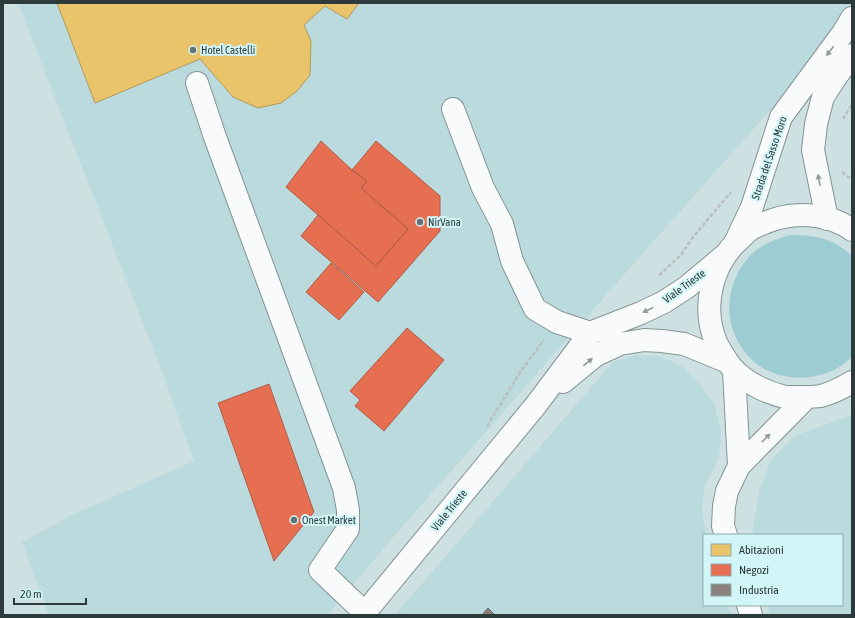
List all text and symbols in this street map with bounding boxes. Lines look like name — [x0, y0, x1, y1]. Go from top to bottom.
place label: Hotel Castelli — [201, 44, 255, 56]
marker: Hotel Castelli — [188, 45, 198, 55]
one-way arrow — [826, 45, 834, 56]
street label: Strada del Sasso Moro — [749, 115, 789, 201]
one-way arrow — [816, 174, 822, 186]
place label: NirVana — [428, 216, 461, 228]
marker: NirVana — [415, 217, 425, 227]
street label: Viale Trieste — [661, 267, 707, 305]
one-way arrow — [642, 307, 654, 313]
one-way arrow — [582, 357, 593, 366]
one-way arrow — [761, 433, 771, 443]
street label: Viale Trieste — [429, 487, 469, 533]
place label: Onest Market — [302, 514, 356, 526]
marker: Onest Market — [289, 515, 299, 525]
legend — [703, 534, 843, 606]
text: Abitazioni — [739, 543, 784, 557]
text: Negozi — [739, 563, 769, 577]
scale bar — [14, 580, 86, 606]
text: Industria — [739, 583, 779, 597]
text: 20 m — [20, 587, 42, 601]

